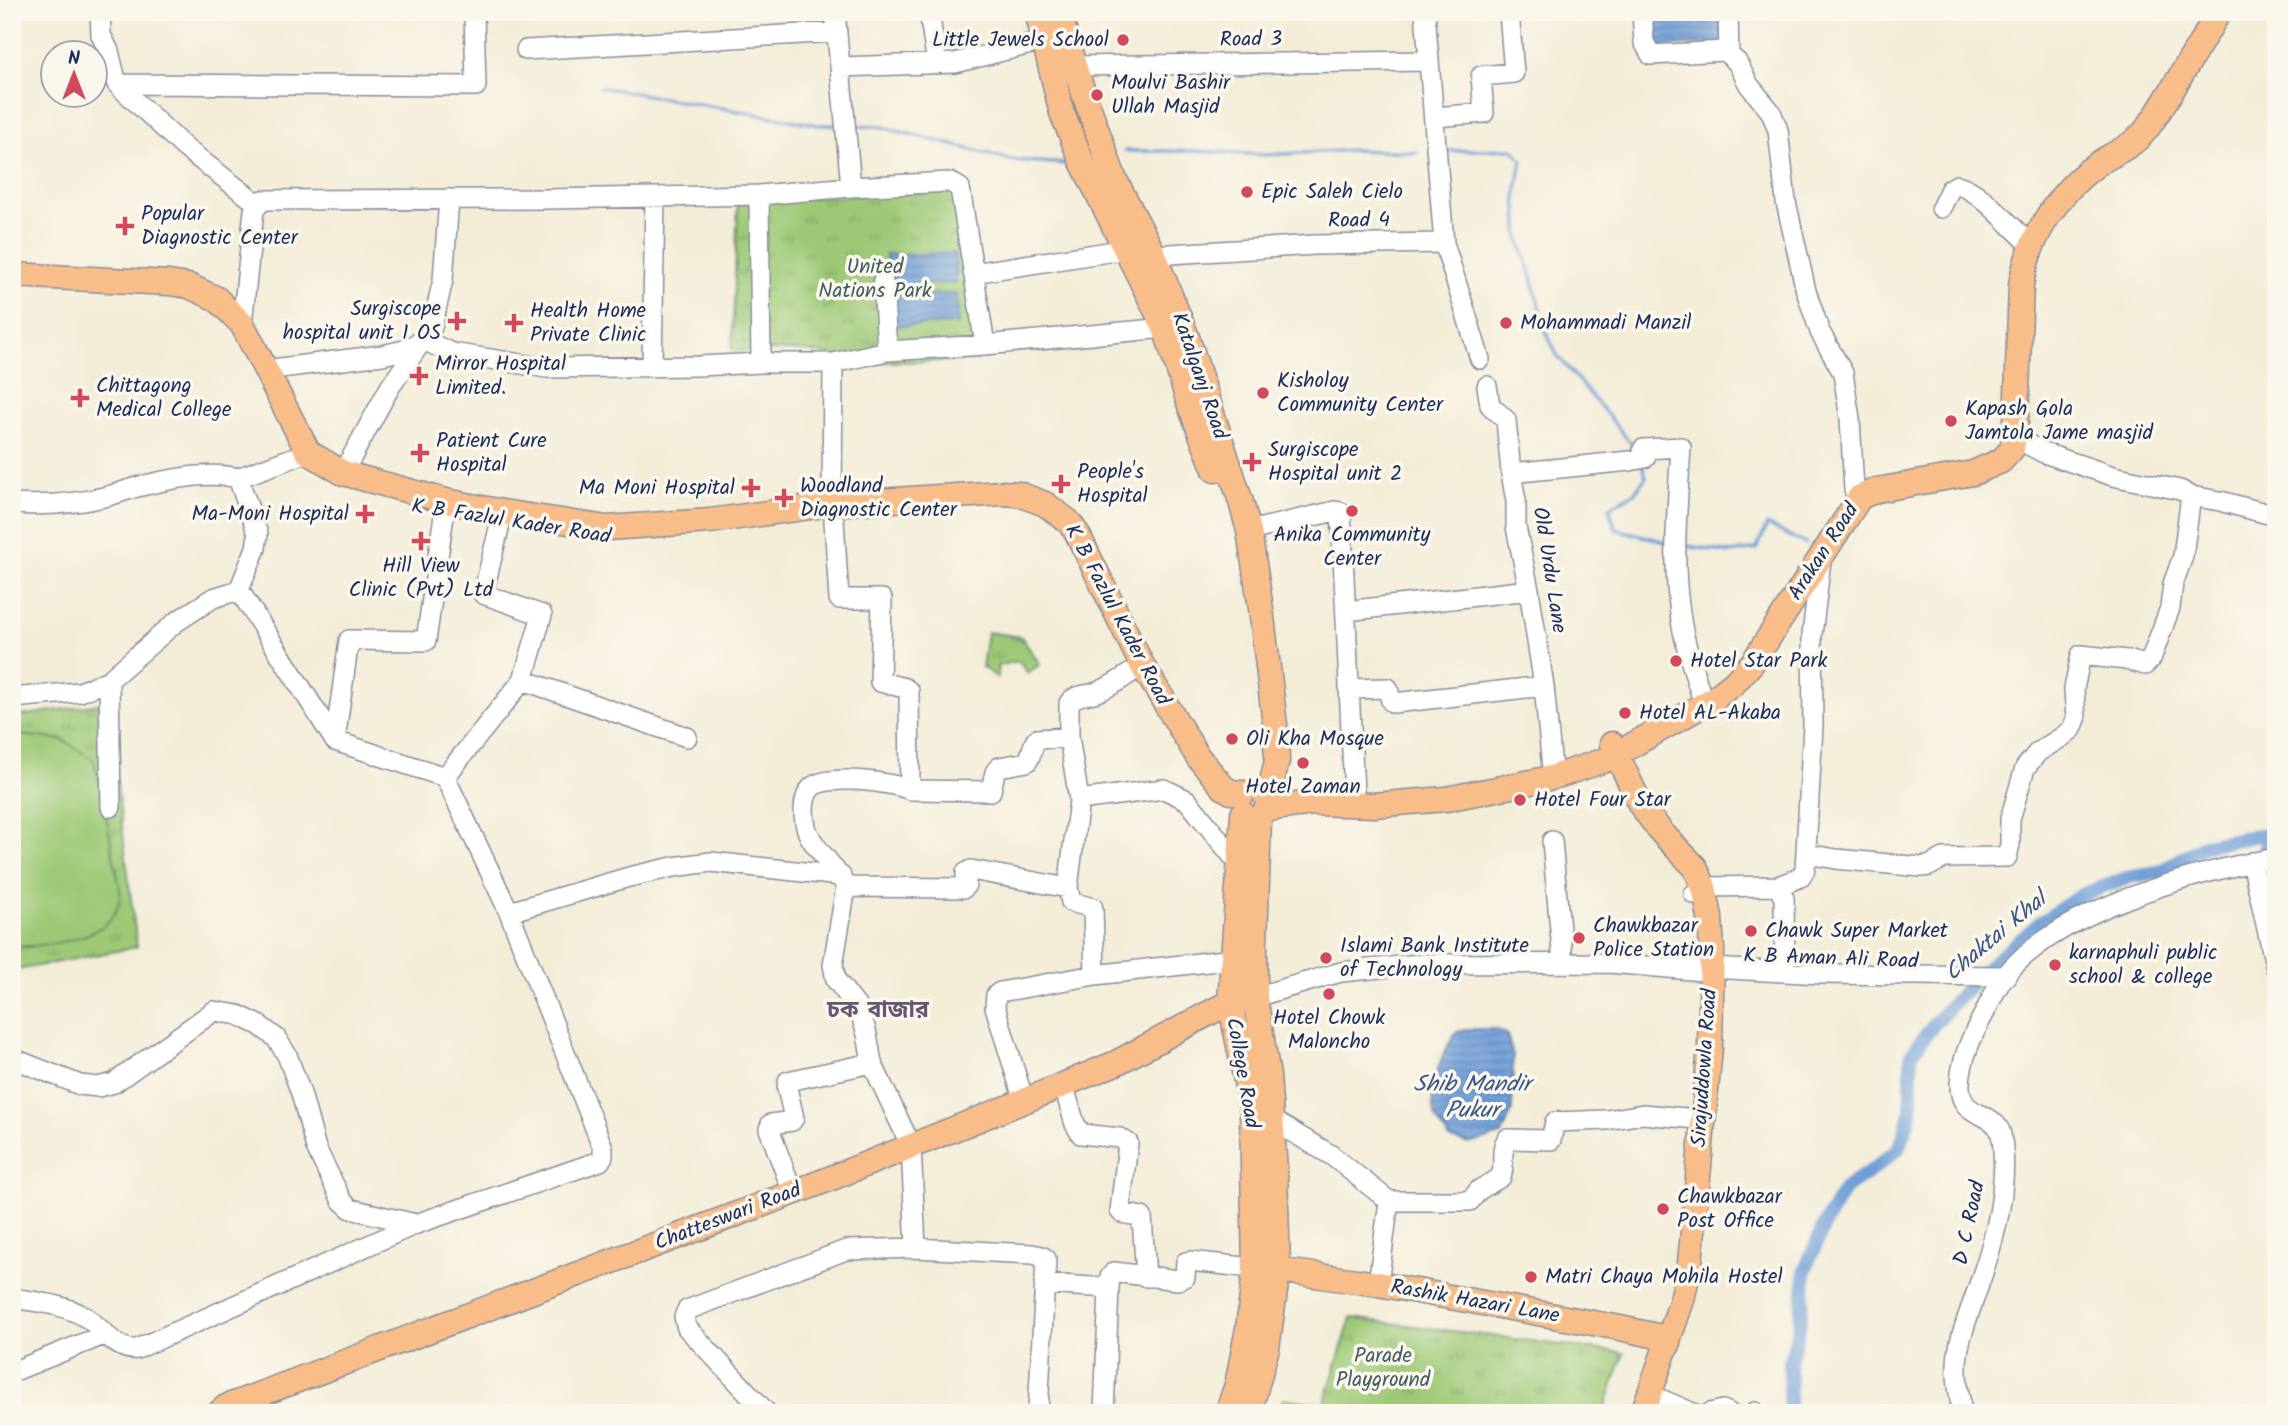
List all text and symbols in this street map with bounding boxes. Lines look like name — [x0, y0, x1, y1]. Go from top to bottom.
street label: Road 3 — [1219, 23, 1283, 57]
place label: Little Jewels School — [932, 24, 1109, 57]
marker: Little Jewels School — [1115, 32, 1131, 48]
north arrow — [38, 38, 108, 108]
text: N — [68, 44, 80, 74]
place label: Moulvi Bashir Ullah Masjid — [1111, 67, 1231, 124]
marker: Moulvi Bashir Ullah Masjid — [1089, 87, 1105, 103]
place label: Epic Saleh Cielo — [1261, 176, 1403, 209]
marker: Epic Saleh Cielo — [1239, 184, 1255, 200]
place label: Popular Diagnostic Center — [141, 198, 299, 255]
street label: Road 4 — [1328, 204, 1390, 238]
marker: Popular Diagnostic Center — [115, 216, 135, 236]
park label: United Nations Park — [818, 251, 932, 308]
place label: Surgiscope hospital unit 1 OS — [283, 293, 442, 350]
place label: Health Home Private Clinic — [530, 295, 647, 352]
place label: Mohammadi Manzil — [1520, 307, 1691, 340]
street label: Katalganj Road — [1162, 308, 1236, 444]
marker: Surgiscope hospital unit 1 OS — [447, 311, 467, 331]
marker: Health Home Private Clinic — [504, 313, 524, 333]
marker: Mohammadi Manzil — [1498, 315, 1514, 331]
place label: Mirror Hospital Limited. — [435, 348, 566, 405]
place label: Kisholoy Community Center — [1277, 365, 1444, 422]
marker: Mirror Hospital Limited. — [409, 366, 429, 386]
place label: Chittagong Medical College — [96, 370, 232, 427]
marker: Kisholoy Community Center — [1255, 385, 1271, 401]
marker: Chittagong Medical College — [70, 388, 90, 408]
place label: Kapash Gola Jamtola Jame masjid — [1965, 393, 2154, 450]
marker: Kapash Gola Jamtola Jame masjid — [1943, 413, 1959, 429]
place label: Patient Cure Hospital — [436, 425, 547, 482]
place label: Surgiscope Hospital unit 2 — [1268, 434, 1402, 491]
marker: Patient Cure Hospital — [410, 443, 430, 463]
marker: Surgiscope Hospital unit 2 — [1242, 452, 1262, 472]
place label: People's Hospital — [1077, 456, 1148, 513]
place label: Woodland Diagnostic Center — [800, 470, 958, 527]
place label: Ma Moni Hospital — [579, 472, 735, 505]
marker: People's Hospital — [1051, 474, 1071, 494]
marker: Ma Moni Hospital — [741, 478, 761, 498]
marker: Woodland Diagnostic Center — [774, 488, 794, 508]
street label: K B Fazlul Kader Road — [409, 490, 613, 554]
street label: Arakan Road — [1780, 496, 1868, 608]
place label: Ma-Moni Hospital — [192, 498, 349, 531]
marker: Anika Community Center — [1344, 503, 1360, 519]
marker: Ma-Moni Hospital — [355, 504, 375, 524]
street label: Old Urdu Lane — [1523, 505, 1575, 636]
street label: K B Fazlul Kader Road — [1055, 518, 1179, 712]
place label: Anika Community Center — [1274, 519, 1431, 576]
marker: Hill View Clinic (Pvt) Ltd — [411, 531, 431, 551]
place label: Hill View Clinic (Pvt) Ltd — [349, 550, 494, 607]
place label: Hotel Star Park — [1690, 645, 1827, 678]
marker: Hotel Star Park — [1668, 653, 1684, 669]
place label: Hotel AL-Akaba — [1639, 697, 1781, 730]
marker: Hotel AL-Akaba — [1617, 705, 1633, 721]
place label: Oli Kha Mosque — [1246, 723, 1384, 756]
marker: Oli Kha Mosque — [1224, 731, 1240, 747]
marker: Hotel Zaman — [1295, 755, 1311, 771]
place label: Hotel Zaman — [1245, 771, 1361, 804]
place label: Hotel Four Star — [1534, 784, 1672, 817]
marker: Hotel Four Star — [1512, 792, 1528, 808]
water label: Chaktai Khal — [1937, 880, 2059, 991]
place label: Chawkbazar Police Station — [1593, 910, 1714, 967]
place label: Chawk Super Market — [1765, 915, 1949, 948]
marker: Chawk Super Market — [1743, 923, 1759, 939]
place label: Islami Bank Institute of Technology — [1340, 930, 1529, 987]
marker: Chawkbazar Police Station — [1571, 930, 1587, 946]
place label: karnaphuli public school & college — [2069, 937, 2217, 994]
street label: K B Aman Ali Road — [1743, 939, 1920, 979]
marker: Islami Bank Institute of Technology — [1318, 950, 1334, 966]
marker: karnaphuli public school & college — [2047, 957, 2063, 973]
marker: Hotel Chowk Maloncho — [1321, 986, 1337, 1002]
street label: Sirajuddowla Road — [1683, 987, 1727, 1148]
district label: চক বাজার — [826, 993, 930, 1029]
place label: Hotel Chowk Maloncho — [1273, 1002, 1385, 1059]
street label: College Road — [1216, 1015, 1268, 1131]
water label: Shib Mandir Pukur — [1413, 1067, 1535, 1129]
street label: Chatteswari Road — [650, 1174, 807, 1260]
street label: D C Road — [1945, 1177, 1995, 1268]
place label: Chawkbazar Post Office — [1677, 1181, 1783, 1238]
marker: Chawkbazar Post Office — [1655, 1201, 1671, 1217]
place label: Matri Chaya Mohila Hostel — [1545, 1261, 1783, 1294]
marker: Matri Chaya Mohila Hostel — [1523, 1269, 1539, 1285]
street label: Rashik Hazari Lane — [1388, 1271, 1563, 1333]
park label: Parade Playground — [1336, 1340, 1431, 1397]

